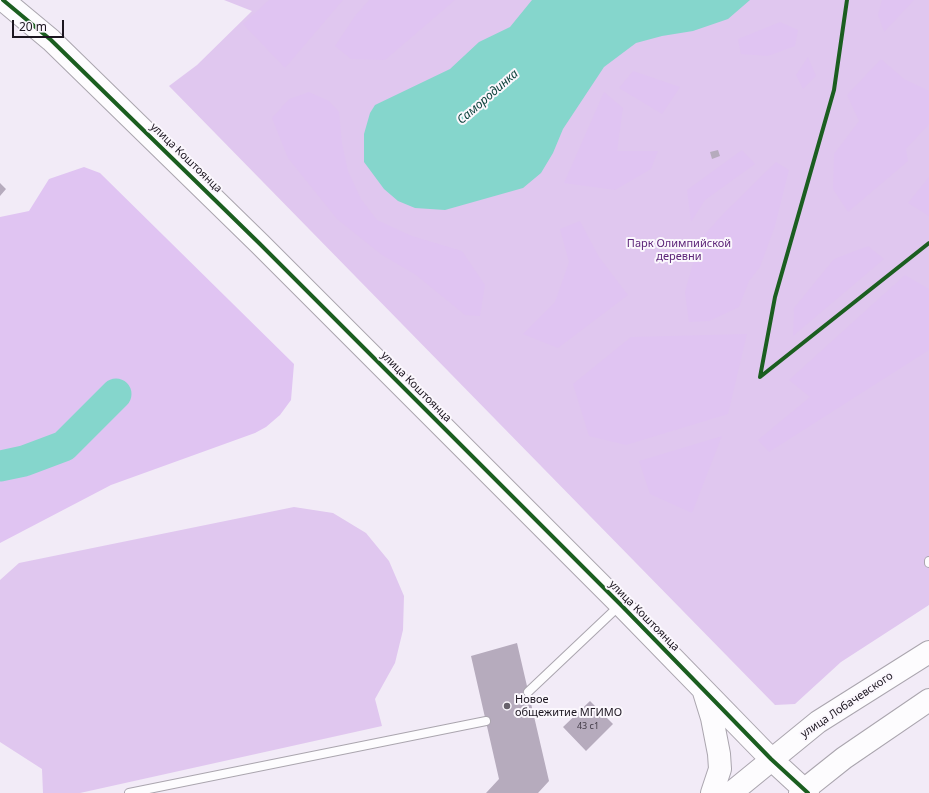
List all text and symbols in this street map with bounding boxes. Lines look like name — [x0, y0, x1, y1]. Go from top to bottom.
scale bar — [14, 12, 66, 38]
text: 20 m — [19, 18, 47, 35]
water label: Самородинка — [455, 67, 521, 127]
street label: улица Коштоянца — [147, 120, 225, 196]
park label: Парк Олимпийской деревни — [627, 237, 731, 263]
street label: улица Коштоянца — [378, 349, 454, 425]
street label: улица Коштоянца — [606, 578, 682, 654]
street label: улица Лобачевского — [798, 669, 896, 741]
place label: Новое общежитие МГИМО — [515, 693, 622, 719]
marker: Новое общежитие МГИМО — [502, 701, 512, 711]
house number: 43 с1 — [577, 721, 599, 731]

